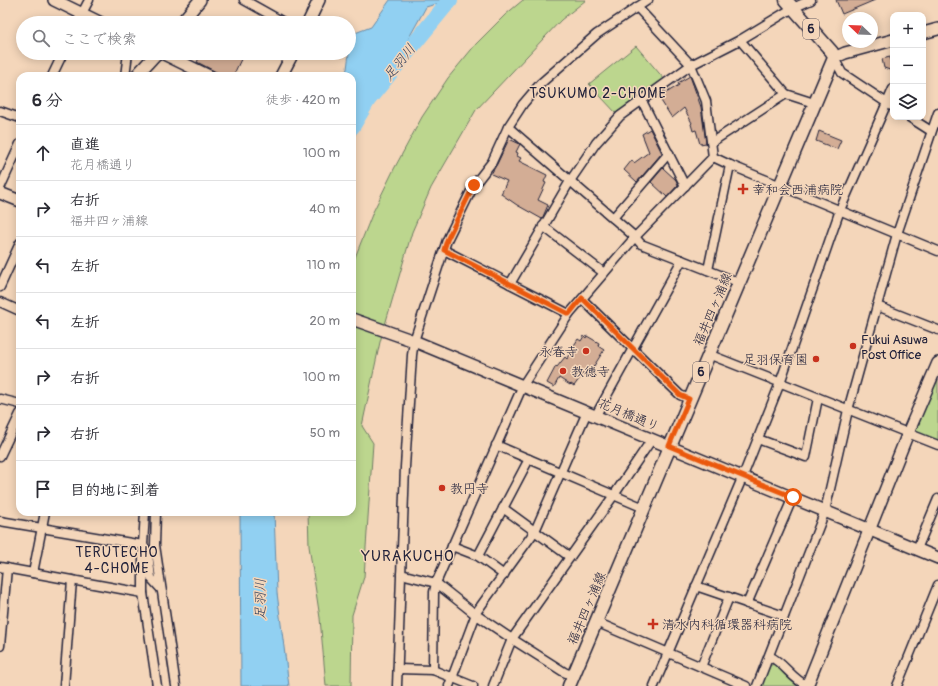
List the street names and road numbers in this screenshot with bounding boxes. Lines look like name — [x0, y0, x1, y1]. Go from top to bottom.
road number: 6 — [803, 19, 819, 39]
street label: 福井四ヶ浦線 — [690, 269, 736, 348]
road number: 6 — [693, 362, 709, 382]
street label: 花月橋通り — [596, 395, 662, 435]
street label: 福井四ヶ浦線 — [564, 568, 610, 647]

